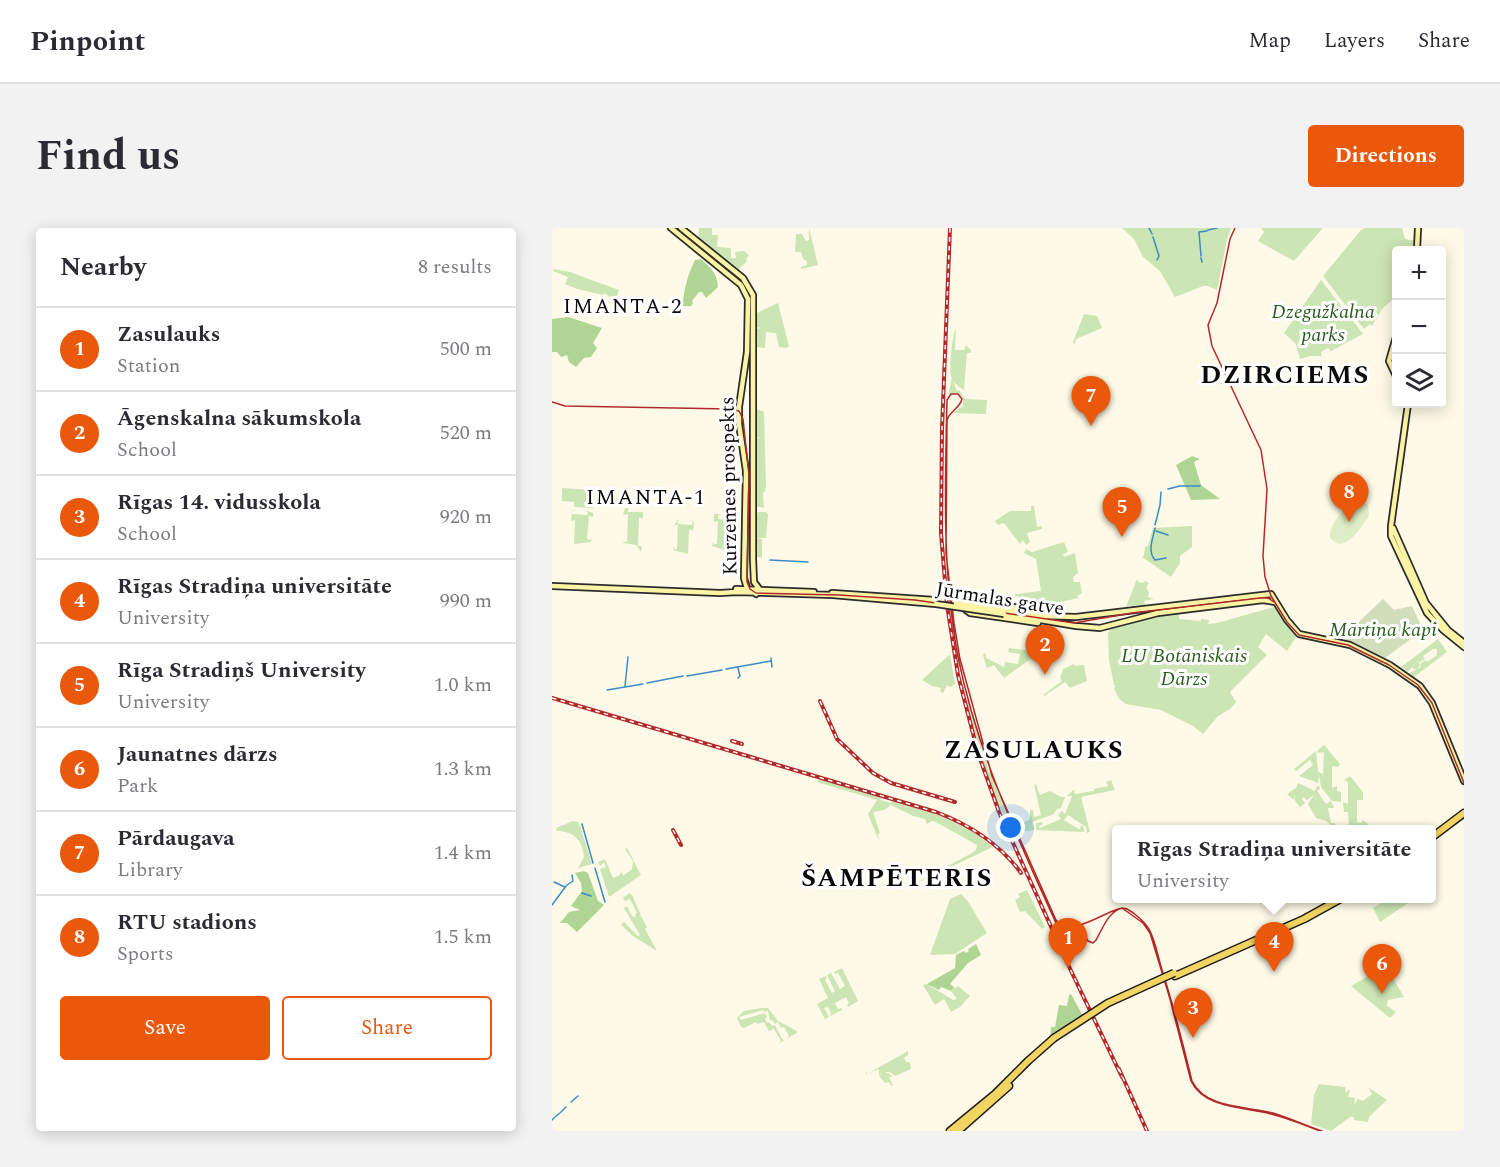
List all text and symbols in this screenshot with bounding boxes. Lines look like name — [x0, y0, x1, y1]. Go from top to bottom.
text: Pinpoint — [30, 20, 145, 63]
text: Map — [1249, 25, 1291, 57]
text: Layers — [1324, 25, 1385, 57]
text: Share — [1418, 25, 1470, 57]
text: Find us — [36, 125, 180, 188]
button: Directions — [1308, 125, 1464, 187]
map controls — [1392, 246, 1446, 408]
button: + — [1392, 246, 1446, 300]
text: Nearby — [60, 247, 146, 287]
text: 8 results — [418, 252, 492, 282]
district label: IMANTA-2 — [563, 291, 683, 323]
park label: Dzegužkalna parks — [1271, 297, 1375, 350]
button: − — [1392, 300, 1446, 354]
text: Zasulauks — [117, 318, 220, 351]
text: 1 — [74, 334, 85, 364]
text: 500 m — [440, 334, 492, 364]
text: Station — [117, 351, 180, 381]
button: layers — [1392, 354, 1446, 408]
district label: DZIRCIEMS — [1200, 355, 1370, 395]
pin: 7 — [1072, 376, 1110, 426]
street label: Kurzemes prospekts — [712, 396, 746, 576]
text: Āgenskalna sākumskola — [117, 402, 361, 435]
text: 2 — [74, 418, 85, 448]
text: 520 m — [440, 418, 492, 448]
text: School — [117, 435, 177, 465]
pin: 8 — [1330, 472, 1368, 522]
district label: IMANTA-1 — [586, 482, 706, 514]
text: Rīgas 14. vidusskola — [117, 486, 321, 519]
pin: 5 — [1102, 488, 1142, 537]
text: 3 — [74, 502, 85, 532]
text: 920 m — [440, 502, 492, 532]
text: School — [117, 519, 177, 549]
text: Rīgas Stradiņa universitāte — [117, 570, 392, 603]
street label: Jūrmalas gatve — [934, 574, 1066, 624]
text: 4 — [74, 586, 85, 616]
text: 990 m — [440, 586, 492, 616]
text: University — [117, 603, 209, 633]
park label: Mārtiņa kapi — [1329, 615, 1437, 645]
pin: 2 — [1026, 626, 1064, 675]
park label: LU Botāniskais Dārzs — [1121, 641, 1247, 694]
text: Rīga Stradiņš University — [117, 654, 366, 687]
text: 5 — [74, 670, 85, 700]
text: 1.0 km — [434, 670, 492, 700]
text: University — [117, 687, 209, 717]
district label: ZASULAUKS — [944, 730, 1124, 770]
text: Jaunatnes dārzs — [117, 738, 278, 771]
text: 6 — [74, 754, 85, 784]
text: 1.3 km — [434, 754, 492, 784]
text: Park — [117, 771, 158, 801]
your location — [996, 813, 1025, 842]
text: Pārdaugava — [117, 822, 235, 855]
popup — [1112, 825, 1436, 903]
text: Rīgas Stradiņa universitāte — [1137, 833, 1411, 866]
text: 7 — [74, 838, 85, 868]
text: 1.4 km — [434, 838, 492, 868]
text: Library — [117, 855, 183, 885]
district label: ŠAMPĒTERIS — [801, 858, 993, 898]
text: University — [1137, 866, 1229, 896]
text: RTU stadions — [117, 906, 257, 939]
pin: 1 — [1048, 918, 1088, 968]
text: 8 — [74, 922, 85, 952]
text: 1.5 km — [434, 922, 492, 952]
pin: 4 — [1254, 922, 1294, 972]
text: Sports — [117, 939, 174, 969]
pin: 6 — [1362, 944, 1402, 994]
pin: 3 — [1174, 988, 1212, 1038]
button: Save — [60, 996, 270, 1060]
button: Share — [282, 996, 492, 1060]

